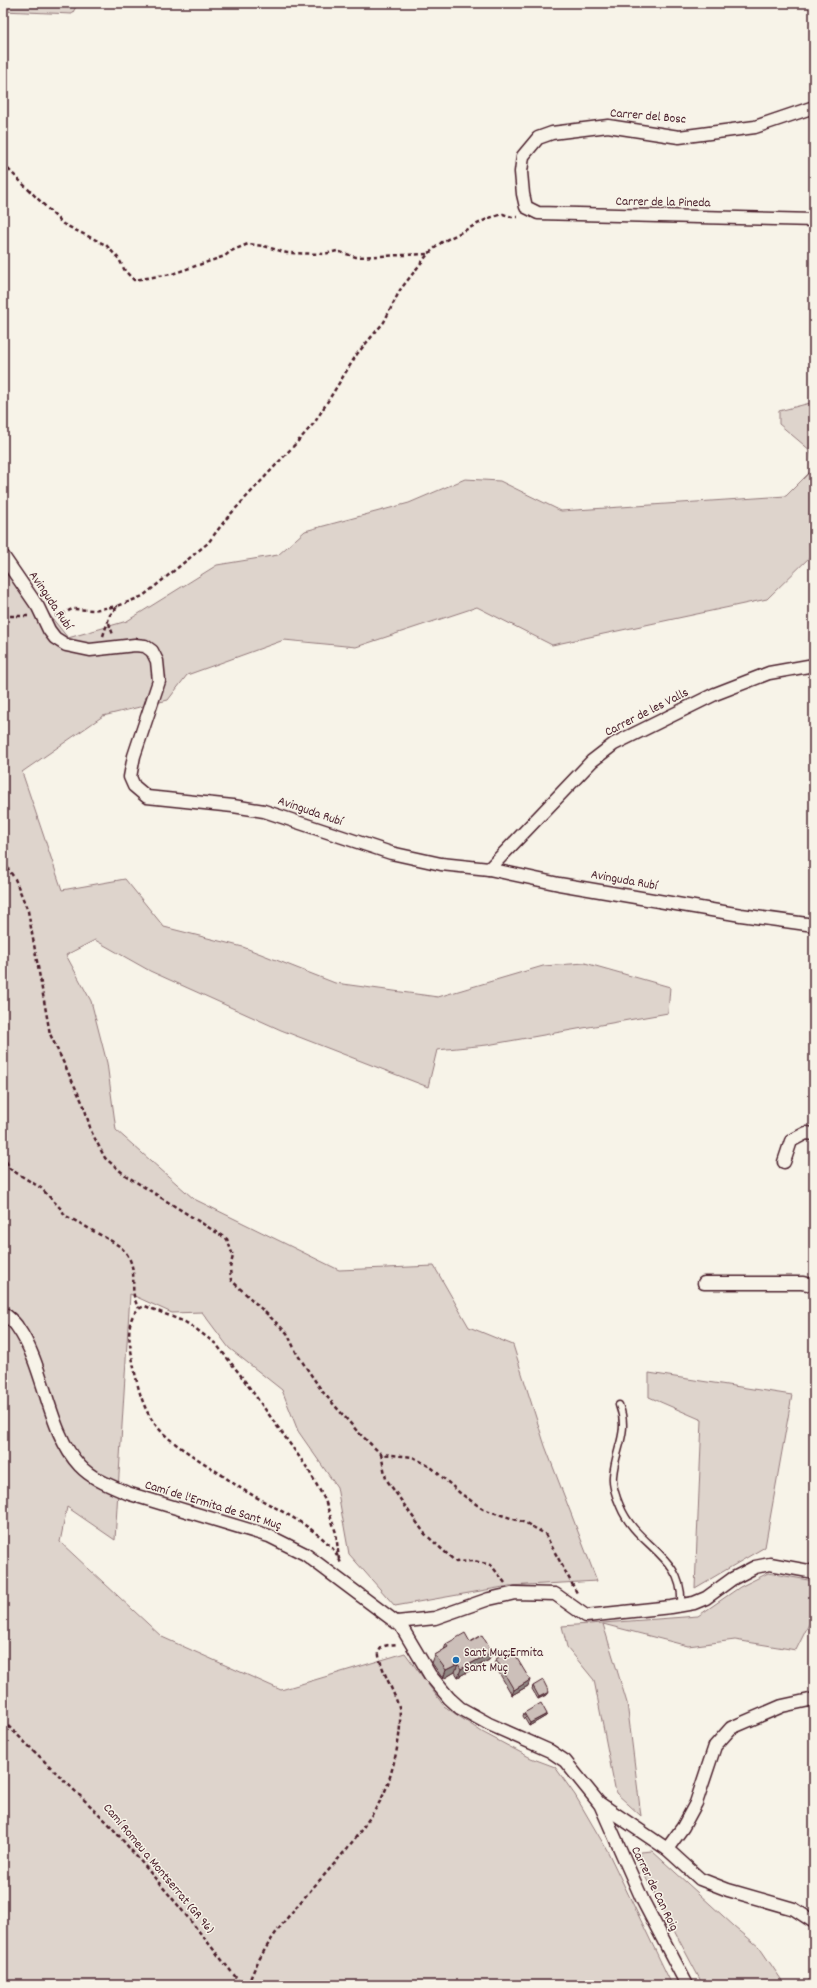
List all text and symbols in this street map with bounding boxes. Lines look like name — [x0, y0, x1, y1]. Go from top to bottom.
street label: Carrer del Bosc — [609, 104, 687, 130]
street label: Carrer de la Pineda — [615, 193, 711, 213]
street label: Avinguda Rubí — [23, 568, 78, 636]
street label: Carrer de les Valls — [602, 684, 692, 742]
street label: Avinguda Rubí — [275, 792, 346, 832]
street label: Avinguda Rubí — [589, 866, 660, 896]
street label: Camí de l'Ermita de Sant Muç — [142, 1476, 284, 1536]
place label: Sant Muç;Ermita Sant Muç — [464, 1644, 544, 1678]
marker: Sant Muç;Ermita Sant Muç — [451, 1655, 461, 1665]
street label: Camí Romeu a Montserrat (GR 96) — [98, 1800, 218, 1938]
street label: Carrer de Can Roig — [625, 1843, 683, 1935]

